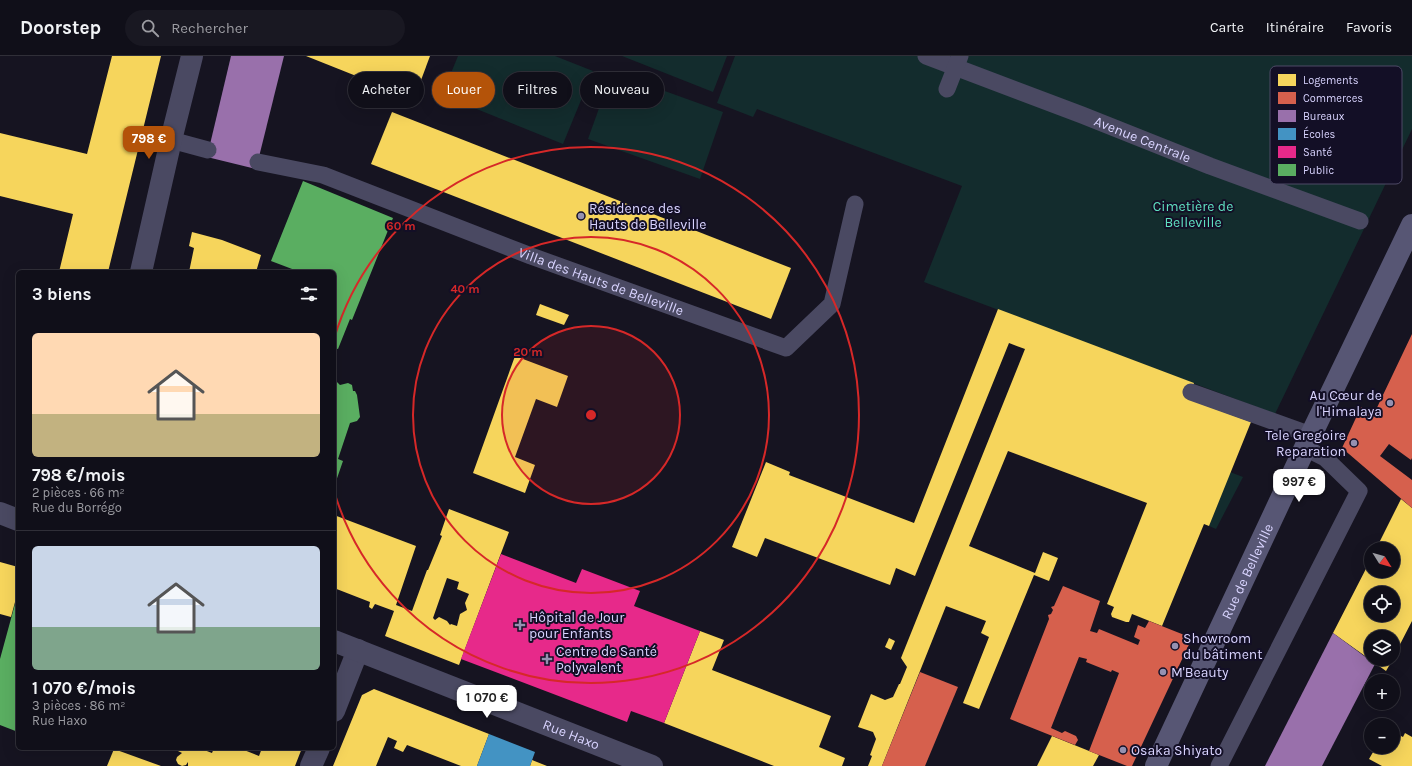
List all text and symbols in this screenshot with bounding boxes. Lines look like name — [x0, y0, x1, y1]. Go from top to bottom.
search box — [125, 10, 405, 46]
text: Doorstep — [20, 17, 101, 39]
icon: search — [139, 17, 161, 39]
text: Rechercher — [171, 19, 248, 37]
text: Carte — [1210, 19, 1244, 36]
text: Itinéraire — [1266, 19, 1324, 36]
text: Favoris — [1346, 19, 1392, 36]
legend — [1270, 66, 1402, 184]
chip: Acheter — [348, 72, 424, 108]
chip: Louer — [432, 72, 495, 108]
chip: Filtres — [503, 72, 572, 108]
chip: Nouveau — [580, 72, 664, 108]
text: Logements — [1303, 74, 1359, 87]
text: Commerces — [1303, 92, 1363, 105]
text: Bureaux — [1303, 110, 1345, 123]
street label: Avenue Centrale — [1092, 112, 1194, 166]
pin: 798 € — [121, 126, 177, 160]
text: Écoles — [1303, 126, 1336, 141]
text: 798 € — [132, 131, 166, 146]
text: Santé — [1303, 146, 1332, 159]
text: Public — [1303, 164, 1335, 177]
park label: Cimetière de Belleville — [1153, 198, 1233, 231]
place label: Résidence des Hauts de Belleville — [589, 200, 706, 233]
marker: Résidence des Hauts de Belleville — [576, 211, 586, 221]
text: 60 m — [386, 219, 416, 233]
street label: Villa des Hauts de Belleville — [516, 243, 686, 319]
text: 40 m — [450, 282, 480, 296]
icon: filters — [298, 283, 320, 305]
text: 3 biens — [32, 284, 91, 304]
text: 20 m — [513, 345, 543, 359]
icon: home — [140, 359, 212, 431]
place label: Au Cœur de l'Himalaya — [1309, 387, 1382, 420]
marker: Au Cœur de l'Himalaya — [1385, 398, 1395, 408]
centre of rings — [584, 408, 598, 422]
place label: Tele Gregoire Reparation — [1265, 427, 1346, 460]
marker: Tele Gregoire Reparation — [1349, 438, 1359, 448]
text: 798 €/mois — [32, 465, 125, 485]
pin: 997 € — [1271, 469, 1327, 503]
text: 997 € — [1282, 474, 1316, 489]
text: 2 pièces · 66 m² — [32, 485, 125, 500]
text: Rue du Borrégo — [32, 500, 122, 515]
street label: Rue de Belleville — [1218, 521, 1277, 622]
north arrow — [1364, 542, 1400, 578]
map controls — [1364, 542, 1400, 754]
icon: home — [140, 572, 212, 644]
button: locate — [1364, 586, 1400, 622]
place label: Hôpital de Jour pour Enfants — [529, 609, 625, 642]
marker: Hôpital de Jour pour Enfants — [514, 619, 526, 631]
place label: Showroom du bâtiment — [1183, 630, 1263, 663]
button: layers — [1364, 630, 1400, 666]
marker: Showroom du bâtiment — [1170, 641, 1180, 651]
place label: Centre de Santé Polyvalent — [556, 643, 657, 676]
marker: Centre de Santé Polyvalent — [541, 653, 553, 665]
place label: M'Beauty — [1171, 664, 1229, 681]
marker: M'Beauty — [1158, 667, 1168, 677]
button: + — [1364, 674, 1400, 710]
text: 1 070 €/mois — [32, 678, 136, 698]
pin: 1 070 € — [450, 685, 524, 719]
text: 1 070 € — [466, 690, 508, 705]
text: 3 pièces · 86 m² — [32, 698, 126, 713]
text: Rue Haxo — [32, 713, 87, 728]
street label: Rue Haxo — [541, 715, 602, 753]
button: − — [1364, 718, 1400, 754]
place label: Osaka Shiyato — [1131, 742, 1222, 759]
marker: Osaka Shiyato — [1118, 745, 1128, 755]

